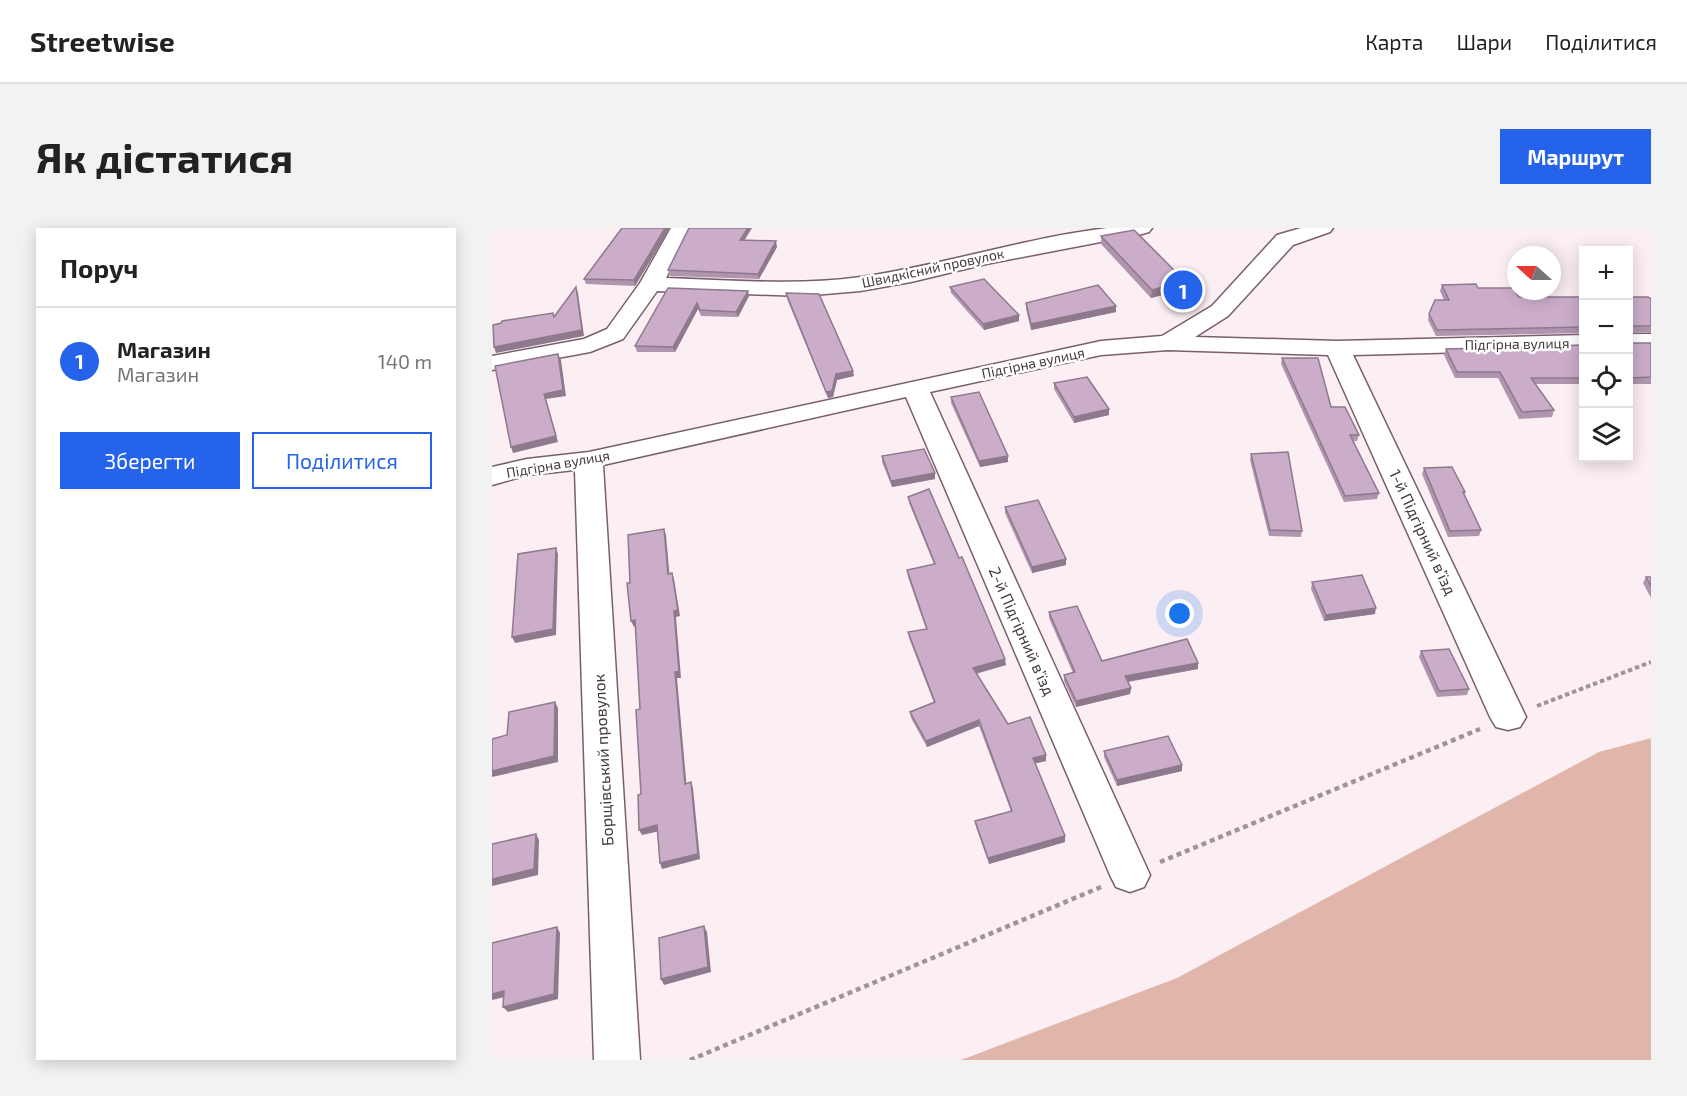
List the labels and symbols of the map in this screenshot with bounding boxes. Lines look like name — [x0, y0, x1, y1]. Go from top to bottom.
street label: Швидкісний провулок — [860, 244, 1006, 291]
north arrow — [1507, 246, 1561, 300]
pin: 1 — [1164, 268, 1202, 312]
street label: Підгірна вулиця — [1464, 334, 1570, 353]
street label: Підгірна вулиця — [980, 343, 1086, 382]
street label: Підгірна вулиця — [505, 446, 611, 481]
street label: 1-й Підгірний в’їзд — [1386, 466, 1461, 598]
street label: 2-й Підгірний в’їзд — [986, 563, 1059, 698]
your location — [1165, 599, 1194, 628]
street label: Борщівський провулок — [588, 673, 617, 847]

